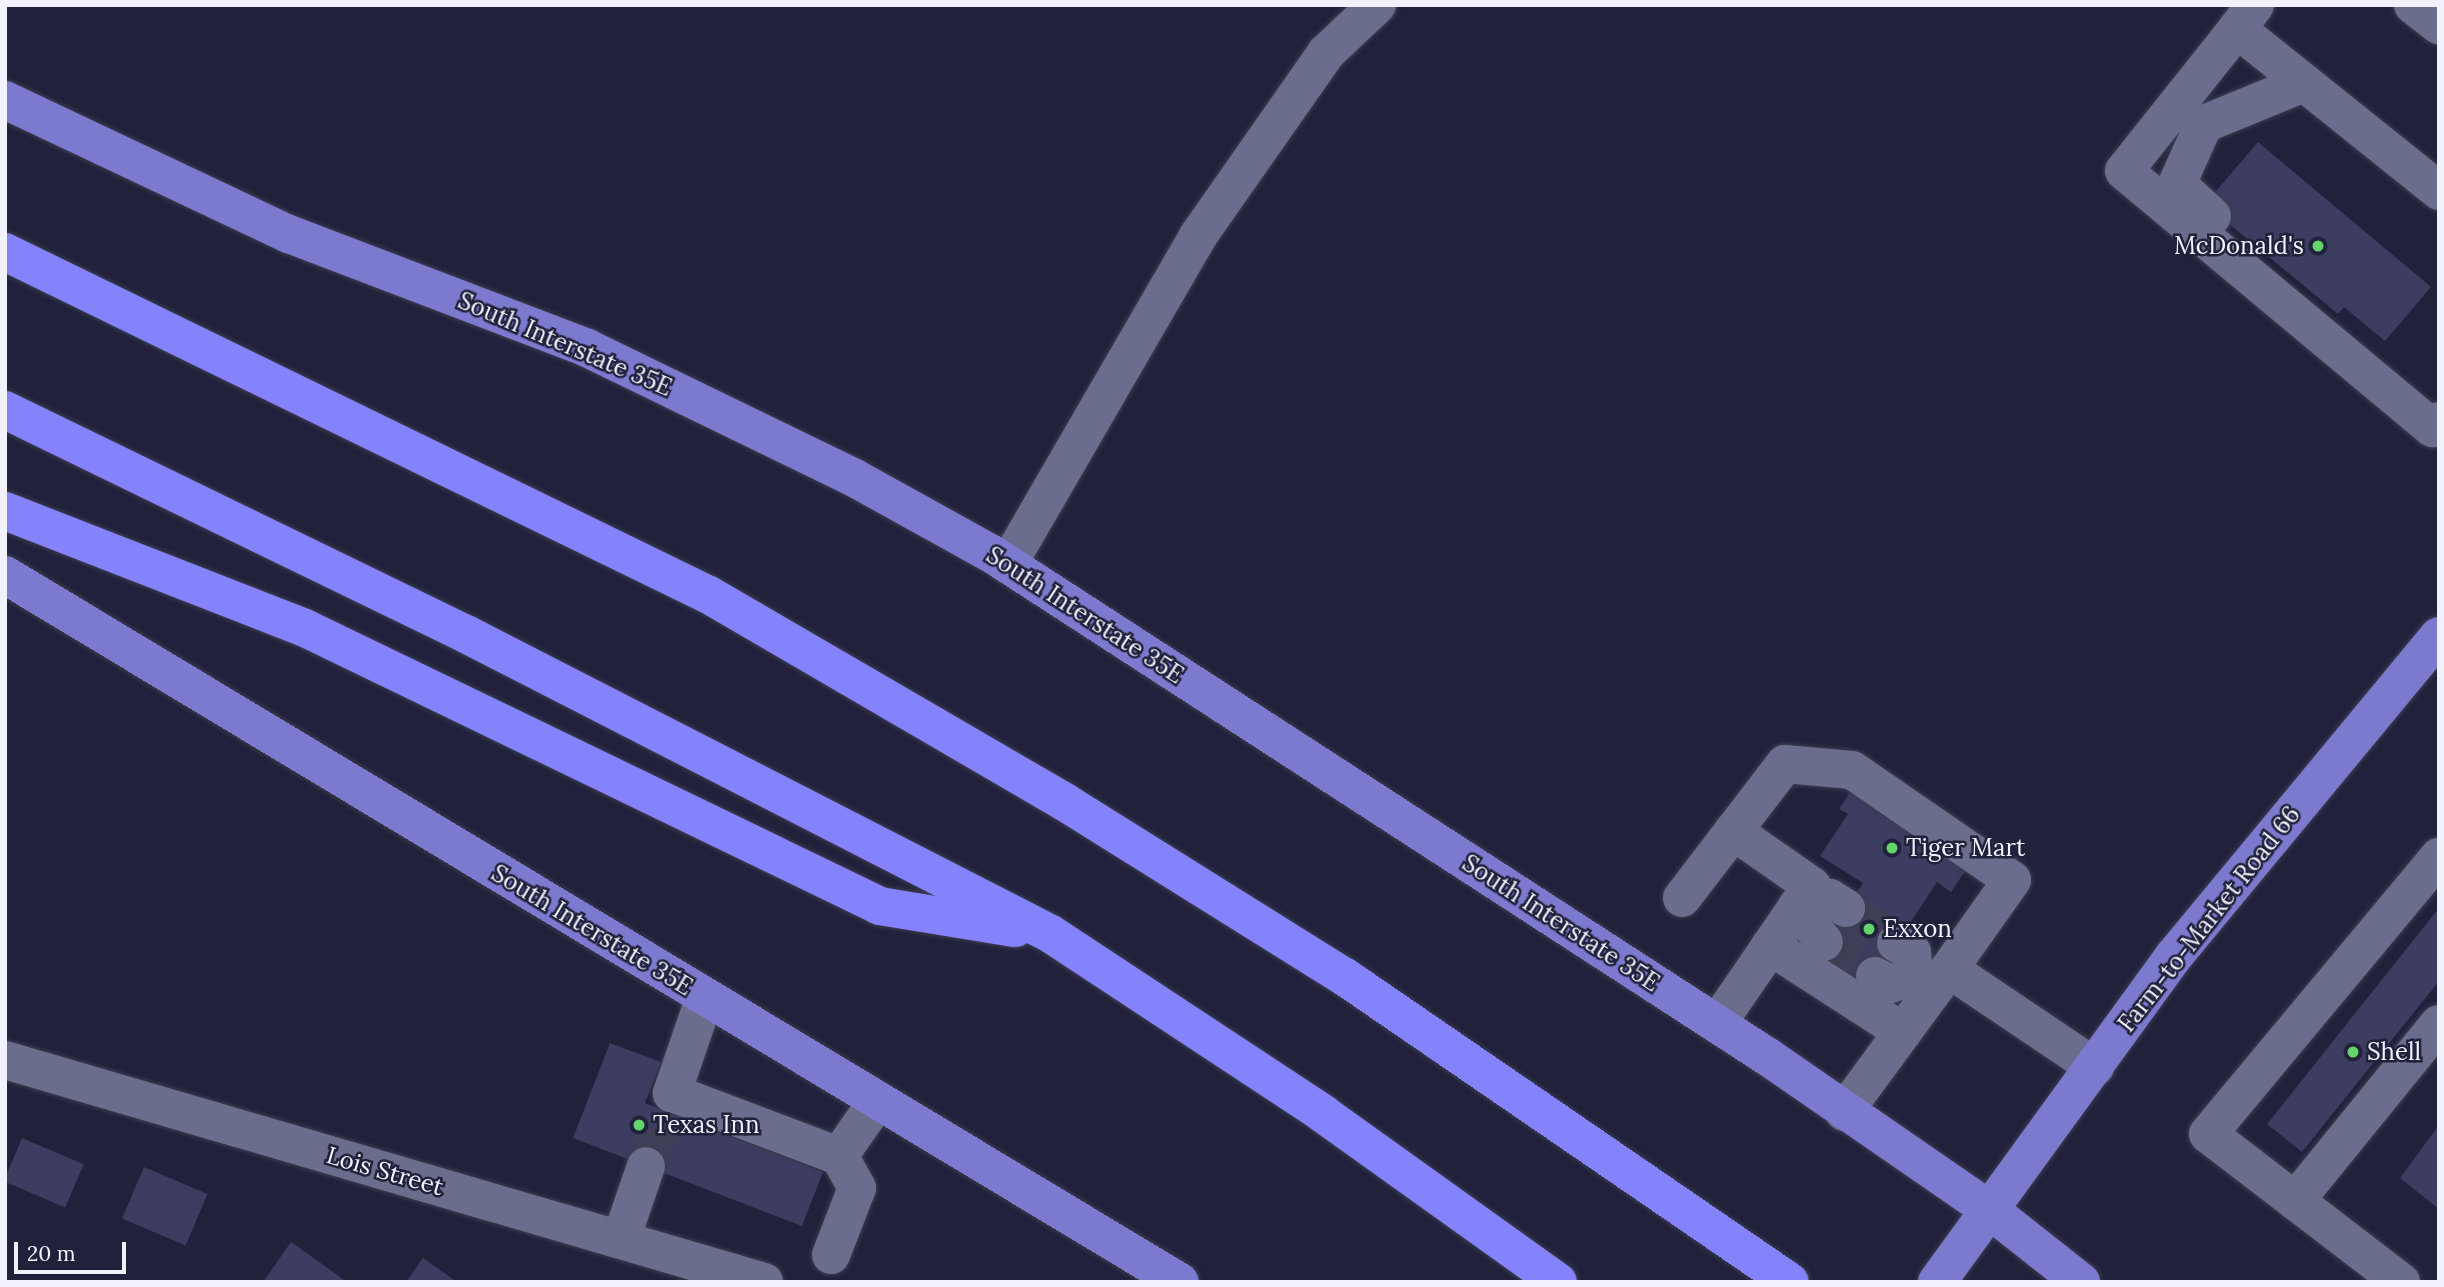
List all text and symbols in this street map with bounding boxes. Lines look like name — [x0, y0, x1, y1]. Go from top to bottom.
place label: McDonald's — [2174, 232, 2304, 260]
marker: McDonald's — [2310, 238, 2326, 254]
street label: South Interstate 35E — [454, 286, 676, 402]
street label: South Interstate 35E — [981, 540, 1189, 690]
street label: Farm-to-Market Road 66 — [2112, 800, 2306, 1038]
place label: Tiger Mart — [1906, 834, 2025, 862]
marker: Tiger Mart — [1884, 840, 1900, 856]
street label: South Interstate 35E — [1457, 848, 1665, 998]
street label: South Interstate 35E — [486, 859, 698, 1001]
place label: Exxon — [1883, 915, 1952, 943]
marker: Exxon — [1861, 921, 1877, 937]
place label: Shell — [2367, 1038, 2421, 1066]
marker: Shell — [2345, 1044, 2361, 1060]
place label: Texas Inn — [653, 1111, 760, 1139]
marker: Texas Inn — [631, 1117, 647, 1133]
street label: Lois Street — [323, 1141, 447, 1201]
scale bar — [18, 1228, 130, 1272]
text: 20 m — [27, 1240, 76, 1267]

